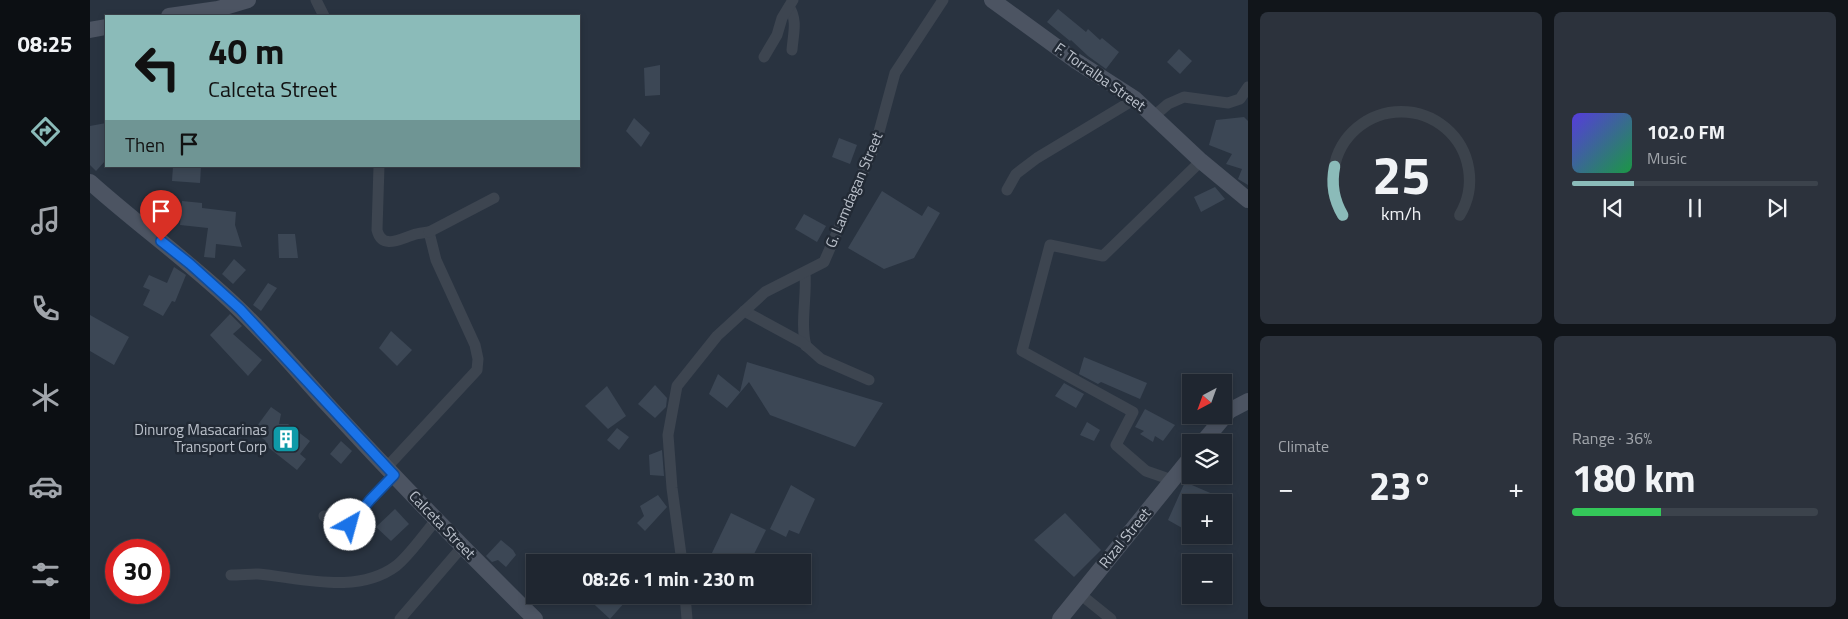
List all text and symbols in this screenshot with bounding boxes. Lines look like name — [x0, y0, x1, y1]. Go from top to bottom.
text: 40 m — [208, 24, 284, 78]
text: 08:25 — [18, 27, 72, 61]
icon: left — [125, 35, 190, 100]
street label: F. Torralba Street — [1050, 37, 1151, 117]
text: Calceta Street — [208, 72, 337, 106]
icon: directions — [28, 114, 63, 149]
text: 102.0 FM — [1647, 117, 1725, 146]
street label: G. Lamdagan Street — [819, 128, 889, 251]
text: Then — [125, 130, 165, 159]
icon: arrive — [175, 130, 203, 158]
text: 25 — [1372, 135, 1430, 214]
text: Music — [1647, 146, 1687, 170]
pin — [140, 190, 182, 241]
icon: previous — [1599, 194, 1627, 222]
icon: pause — [1681, 194, 1709, 222]
icon: next — [1763, 194, 1791, 222]
icon: arrive — [147, 197, 175, 225]
text: km/h — [1381, 200, 1421, 227]
icon: music — [28, 203, 63, 238]
icon: phone — [28, 291, 63, 326]
north arrow — [1182, 374, 1232, 424]
map controls — [1182, 374, 1232, 604]
icon: climate — [28, 380, 63, 415]
place label: Dinurog Masacarinas Transport Corp — [134, 418, 267, 458]
building icon: Dinurog Masacarinas Transport Corp — [271, 424, 301, 454]
text: Range · 36% — [1572, 426, 1652, 450]
button: layers — [1182, 434, 1232, 484]
text: Climate — [1278, 434, 1329, 458]
text: 180 km — [1572, 449, 1696, 507]
text: 23° — [1369, 457, 1433, 515]
text: − — [1278, 466, 1294, 509]
text: + — [1508, 466, 1524, 509]
icon: car — [28, 469, 63, 504]
street label: Calceta Street — [404, 485, 482, 565]
button: + — [1182, 494, 1232, 544]
position arrow — [323, 498, 375, 550]
street label: Rizal Street — [1093, 502, 1157, 573]
speed limit sign: 30 — [105, 539, 170, 604]
button: − — [1182, 554, 1232, 604]
icon: filters — [28, 557, 63, 592]
text: 08:26 · 1 min · 230 m — [582, 564, 755, 593]

